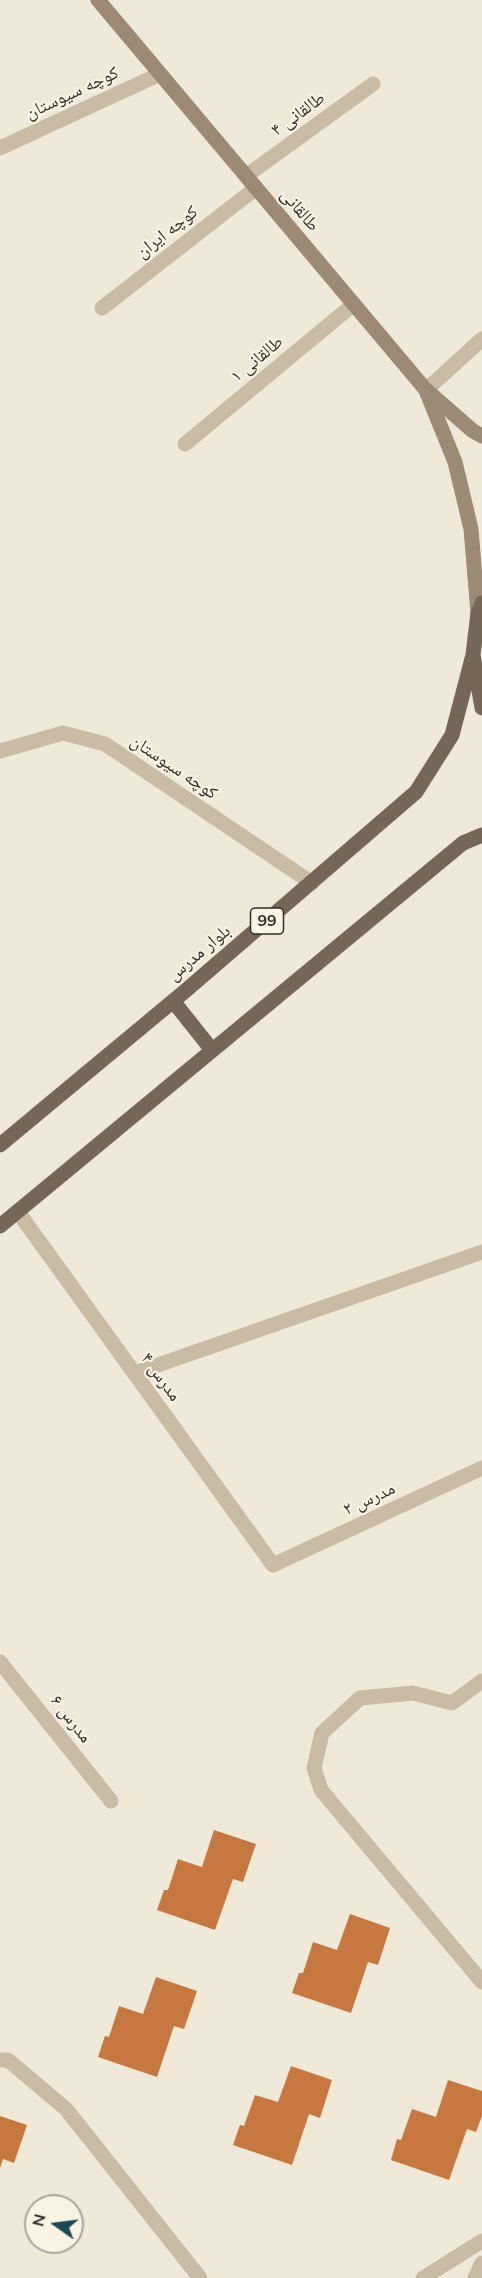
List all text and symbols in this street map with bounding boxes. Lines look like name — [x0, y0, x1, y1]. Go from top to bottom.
street label: کوچه سیوستان — [22, 62, 122, 124]
street label: طالقانی ۴ — [267, 87, 329, 141]
street label: طالقانی — [276, 184, 324, 236]
street label: کوچه ایران — [132, 201, 202, 263]
street label: طالقانی ۱ — [226, 331, 288, 387]
street label: کوچه سیوستان — [126, 730, 222, 804]
road number: 99 — [250, 908, 284, 934]
street label: بلوار مدرس — [163, 920, 235, 986]
street label: مدرس ۴ — [136, 1349, 186, 1405]
street label: مدرس ۲ — [340, 1478, 398, 1520]
street label: مدرس ۶ — [46, 1691, 96, 1747]
north arrow — [24, 2194, 84, 2254]
text: N — [27, 2212, 50, 2228]

